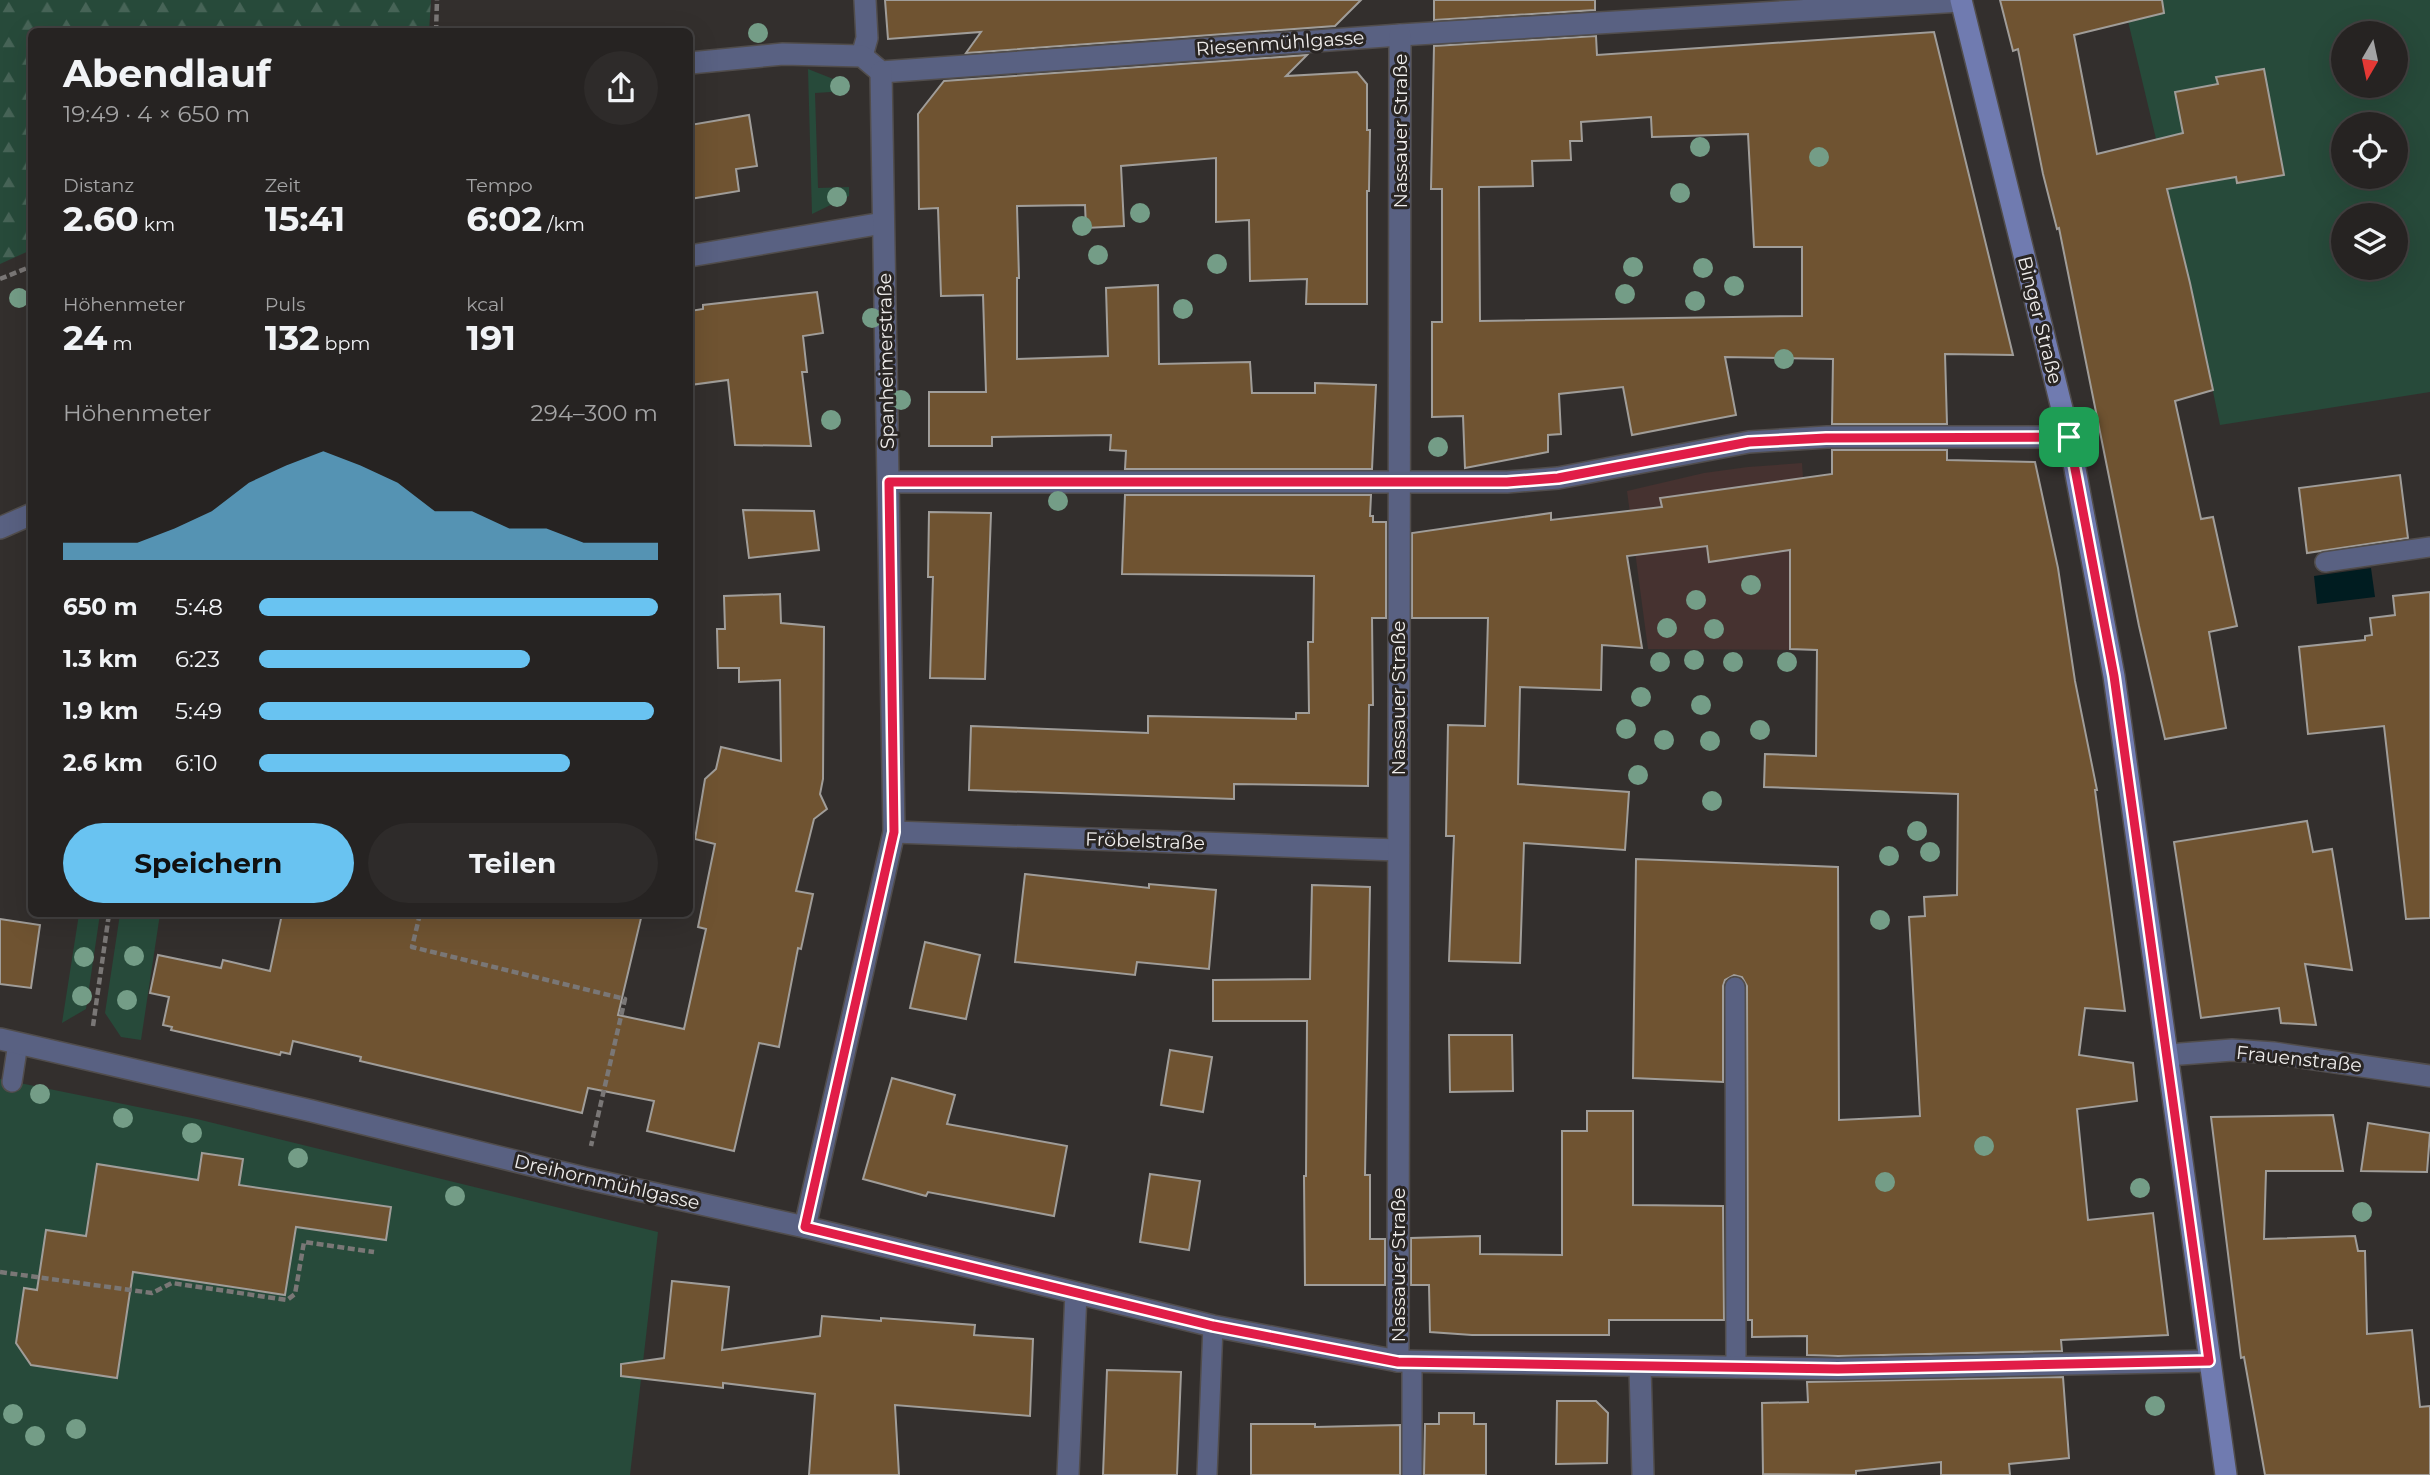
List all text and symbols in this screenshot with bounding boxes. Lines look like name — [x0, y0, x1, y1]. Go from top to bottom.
north arrow — [2331, 21, 2408, 98]
map controls — [2331, 21, 2408, 280]
street label: Riesenmühlgasse — [1195, 26, 1365, 60]
text: Abendlauf — [63, 50, 271, 97]
button: share — [584, 51, 658, 125]
street label: Nassauer Straße — [1389, 54, 1412, 208]
text: 19:49 · 4 × 650 m — [63, 100, 250, 128]
button: locate — [2331, 112, 2408, 189]
text: Distanz — [63, 174, 134, 197]
text: Zeit — [265, 174, 301, 197]
text: Tempo — [466, 174, 533, 197]
text: 2.60 — [63, 197, 139, 240]
text: 15:41 — [265, 197, 345, 240]
text: 6:02 — [466, 197, 542, 240]
button: layers — [2331, 203, 2408, 280]
text: km — [139, 213, 175, 236]
text: /km — [542, 213, 585, 236]
street label: Binger Straße — [2013, 254, 2067, 386]
street label: Spanheimerstraße — [873, 273, 899, 449]
text: Höhenmeter — [63, 293, 186, 316]
text: Puls — [265, 293, 305, 316]
text: kcal — [466, 293, 504, 316]
text: 24 — [63, 316, 107, 359]
text: 132 — [265, 316, 320, 359]
text: 191 — [466, 316, 516, 359]
text: m — [107, 332, 133, 355]
text: bpm — [320, 332, 370, 355]
text: Höhenmeter — [63, 399, 211, 427]
text: 294–300 m — [531, 399, 658, 427]
pin — [2039, 407, 2099, 467]
icon: arrive — [2050, 418, 2088, 456]
text: 650 m — [63, 593, 138, 621]
text: 5:48 — [175, 593, 223, 621]
street label: Nassauer Straße — [1387, 621, 1410, 775]
text: 1.3 km — [63, 645, 138, 673]
text: 6:23 — [175, 645, 220, 673]
text: 1.9 km — [63, 697, 138, 725]
text: 5:49 — [175, 697, 222, 725]
text: 2.6 km — [63, 749, 143, 777]
text: 6:10 — [175, 749, 217, 777]
button: Speichern — [63, 823, 354, 903]
button: Teilen — [368, 823, 658, 903]
street label: Fröbelstraße — [1085, 827, 1205, 855]
street label: Frauenstraße — [2235, 1041, 2363, 1077]
street label: Dreihornmühlgasse — [512, 1149, 702, 1215]
street label: Nassauer Straße — [1387, 1188, 1410, 1342]

